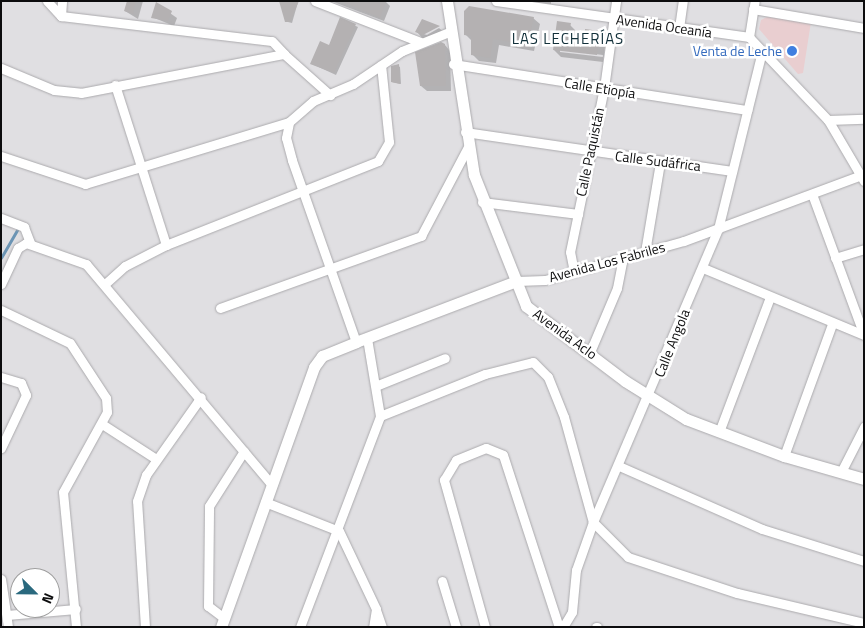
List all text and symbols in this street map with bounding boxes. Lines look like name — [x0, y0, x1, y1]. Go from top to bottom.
street label: Avenida Oceanía — [615, 11, 713, 41]
district label: LAS LECHERÍAS — [510, 30, 626, 48]
place label: Venta de Leche — [693, 43, 782, 59]
marker: Venta de Leche — [786, 45, 798, 57]
street label: Calle Etiopía — [563, 74, 637, 102]
street label: Calle Paquistán — [572, 106, 608, 198]
street label: Calle Sudáfrica — [614, 147, 702, 175]
street label: Avenida Los Fabriles — [547, 238, 667, 286]
street label: Avenida Aclo — [530, 305, 600, 363]
street label: Calle Angola — [651, 306, 693, 380]
north arrow — [10, 568, 60, 618]
text: N — [37, 590, 60, 607]

